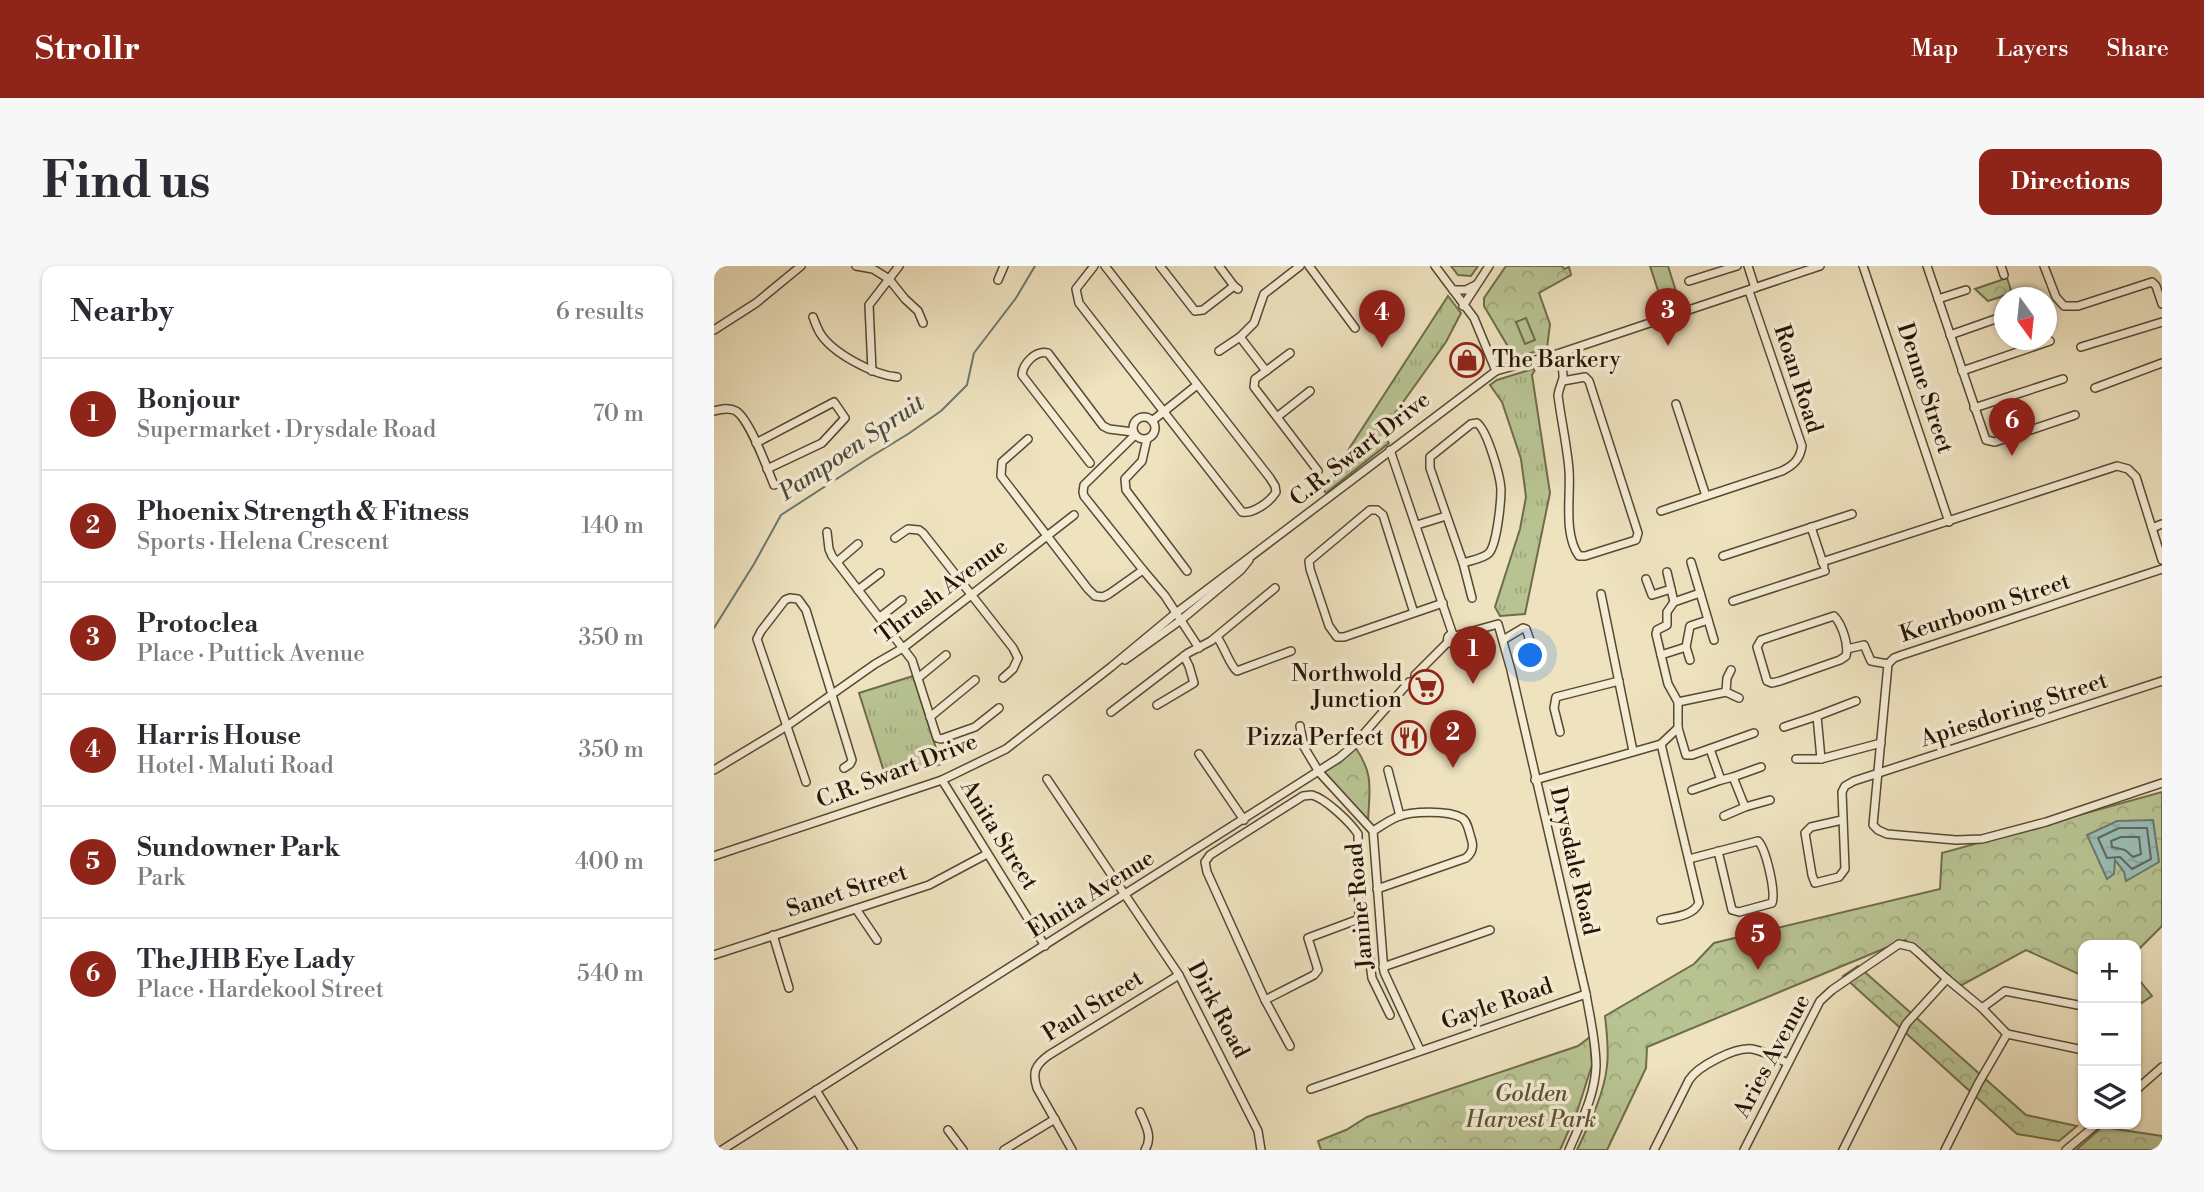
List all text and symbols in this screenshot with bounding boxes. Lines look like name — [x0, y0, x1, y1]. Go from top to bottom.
text: Strollr — [35, 29, 140, 70]
text: Map — [1911, 34, 1958, 64]
text: Layers — [1996, 34, 2068, 64]
text: Share — [2106, 34, 2169, 64]
button: Directions — [1979, 149, 2162, 215]
text: Find us — [42, 152, 211, 213]
north arrow — [1994, 287, 2057, 350]
pin: 3 — [1645, 288, 1691, 346]
pin: 4 — [1359, 290, 1405, 348]
text: Nearby — [70, 293, 174, 331]
text: 6 results — [556, 298, 644, 326]
street label: Denne Street — [1891, 319, 1959, 457]
street label: Roan Road — [1767, 321, 1829, 437]
shop icon: The Barkery — [1448, 341, 1486, 379]
place label: The Barkery — [1492, 346, 1621, 374]
text: Bonjour — [137, 384, 240, 416]
street label: C.R. Swart Drive — [1284, 386, 1436, 512]
water label: Pampoen Spruit — [773, 388, 931, 508]
pin: 6 — [1989, 398, 2035, 456]
text: 1 — [87, 400, 99, 428]
text: 70 m — [593, 400, 644, 428]
text: Supermarket · Drysdale Road — [137, 416, 436, 444]
text: Phoenix Strength & Fitness — [137, 496, 469, 528]
text: 2 — [86, 512, 100, 540]
text: 140 m — [581, 512, 644, 540]
text: Sports · Helena Crescent — [137, 528, 389, 556]
street label: Thrush Avenue — [871, 532, 1013, 650]
street label: Keurboom Street — [1896, 567, 2074, 649]
text: Protoclea — [137, 608, 258, 640]
text: 3 — [86, 624, 100, 652]
text: 350 m — [578, 624, 644, 652]
pin: 1 — [1450, 626, 1496, 684]
your location — [1513, 638, 1547, 672]
text: Place · Puttick Avenue — [137, 640, 365, 668]
place label: Northwold Junction — [1291, 660, 1402, 714]
street label: Apiesdoring Street — [1916, 667, 2111, 754]
supermarket icon: Northwold Junction — [1407, 668, 1445, 706]
pin: 2 — [1430, 710, 1476, 768]
restaurant icon: Pizza Perfect — [1390, 719, 1428, 757]
text: Harris House — [137, 720, 301, 752]
place label: Pizza Perfect — [1247, 724, 1384, 752]
street label: C.R. Swart Drive — [813, 727, 981, 815]
text: 4 — [85, 736, 101, 764]
text: 350 m — [578, 736, 644, 764]
text: Hotel · Maluti Road — [137, 752, 334, 780]
street label: Anita Street — [954, 774, 1044, 895]
street label: Drysdale Road — [1543, 784, 1605, 938]
text: Sundowner Park — [137, 832, 340, 864]
street label: Janine Road — [1341, 842, 1380, 971]
street label: Elnita Avenue — [1022, 844, 1160, 944]
text: 5 — [86, 848, 100, 876]
text: 400 m — [575, 848, 644, 876]
street label: Sanet Street — [783, 858, 911, 924]
text: Park — [137, 864, 185, 892]
pin: 5 — [1735, 912, 1781, 970]
map controls — [2078, 940, 2141, 1129]
button: + — [2078, 940, 2141, 1003]
text: The JHB Eye Lady — [137, 944, 355, 976]
street label: Dirk Road — [1181, 957, 1255, 1063]
text: 6 — [86, 960, 100, 988]
text: 540 m — [577, 960, 644, 988]
street label: Paul Street — [1038, 964, 1148, 1048]
street label: Gayle Road — [1438, 972, 1556, 1036]
text: Place · Hardekool Street — [137, 976, 384, 1004]
street label: Aries Avenue — [1727, 989, 1816, 1123]
button: − — [2078, 1003, 2141, 1066]
button: layers — [2078, 1066, 2141, 1129]
park label: Golden Harvest Park — [1465, 1080, 1596, 1134]

